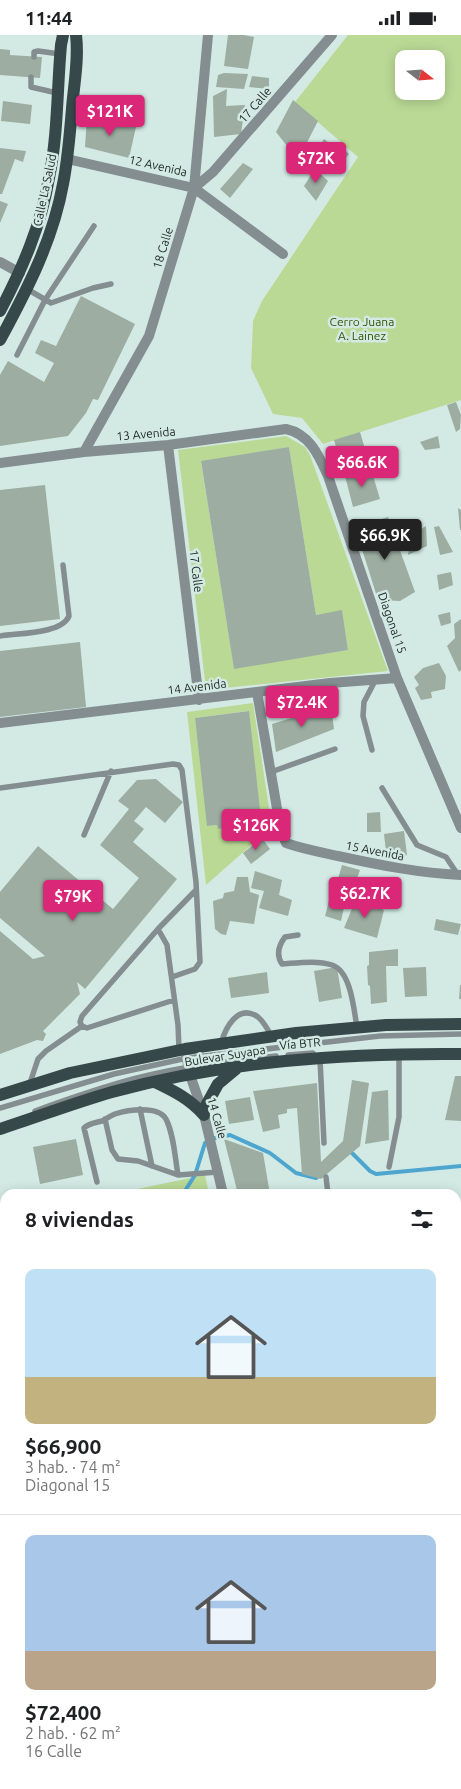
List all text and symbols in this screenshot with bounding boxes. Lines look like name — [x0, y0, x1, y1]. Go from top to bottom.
text: 11:44 — [25, 7, 73, 29]
north arrow — [395, 50, 445, 100]
map controls — [395, 50, 445, 100]
street label: 17 Calle — [236, 84, 274, 125]
pin: $121K — [75, 94, 145, 137]
text: $121K — [87, 102, 133, 120]
pin: $72K — [286, 141, 346, 184]
text: $72K — [297, 149, 335, 167]
street label: Calle La Salud — [30, 152, 59, 227]
street label: 12 Avenida — [128, 153, 188, 179]
street label: 18 Calle — [150, 226, 175, 270]
park label: Cerro Juana A. Lainez — [330, 315, 394, 342]
street label: 13 Avenida — [116, 424, 176, 443]
pin: $66.6K — [321, 445, 403, 488]
text: $66.6K — [337, 453, 387, 471]
pin: $66.9K — [344, 519, 426, 561]
text: $66.9K — [360, 526, 410, 544]
street label: 17 Calle — [187, 549, 206, 593]
street label: Diagonal 15 — [376, 590, 409, 655]
street label: 14 Avenida — [167, 676, 227, 697]
pin: $72.4K — [261, 685, 343, 728]
text: $72.4K — [277, 693, 327, 711]
pin: $126K — [221, 809, 291, 851]
text: $126K — [233, 816, 279, 834]
street label: 15 Avenida — [345, 838, 405, 863]
pin: $62.7K — [324, 877, 406, 919]
pin: $79K — [43, 879, 103, 922]
text: $62.7K — [340, 884, 390, 902]
text: $79K — [54, 887, 92, 905]
street label: Vía BTR — [279, 1035, 322, 1052]
street label: Bulevar Suyapa — [184, 1043, 266, 1068]
street label: 14 Calle — [205, 1096, 230, 1140]
icon: filters — [408, 1205, 436, 1233]
text: 8 viviendas — [25, 1207, 134, 1231]
icon: home — [186, 1302, 276, 1392]
text: $66,900 — [25, 1434, 101, 1458]
text: 3 hab. · 74 m² — [25, 1458, 121, 1476]
text: Diagonal 15 — [25, 1476, 110, 1494]
icon: home — [186, 1567, 276, 1657]
text: $72,400 — [25, 1700, 101, 1724]
text: 2 hab. · 62 m² — [25, 1724, 121, 1742]
text: 16 Calle — [25, 1742, 82, 1760]

